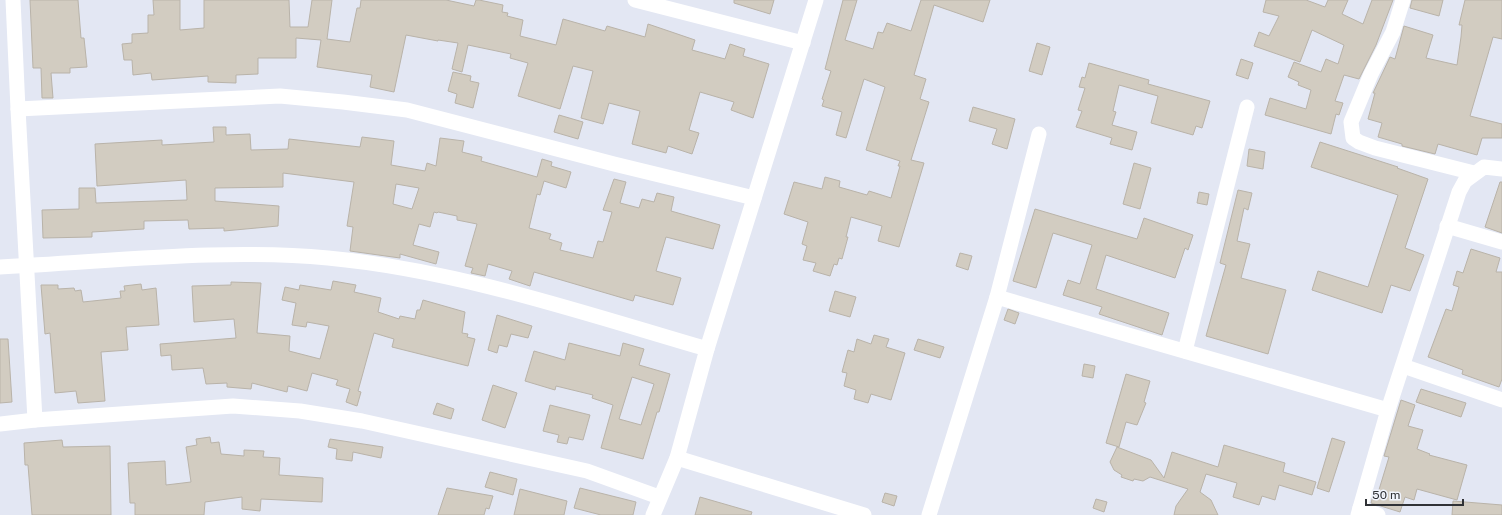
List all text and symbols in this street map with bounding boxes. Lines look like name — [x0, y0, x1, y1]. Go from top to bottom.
scale bar — [1366, 481, 1463, 507]
text: 50 m — [1372, 488, 1400, 502]

